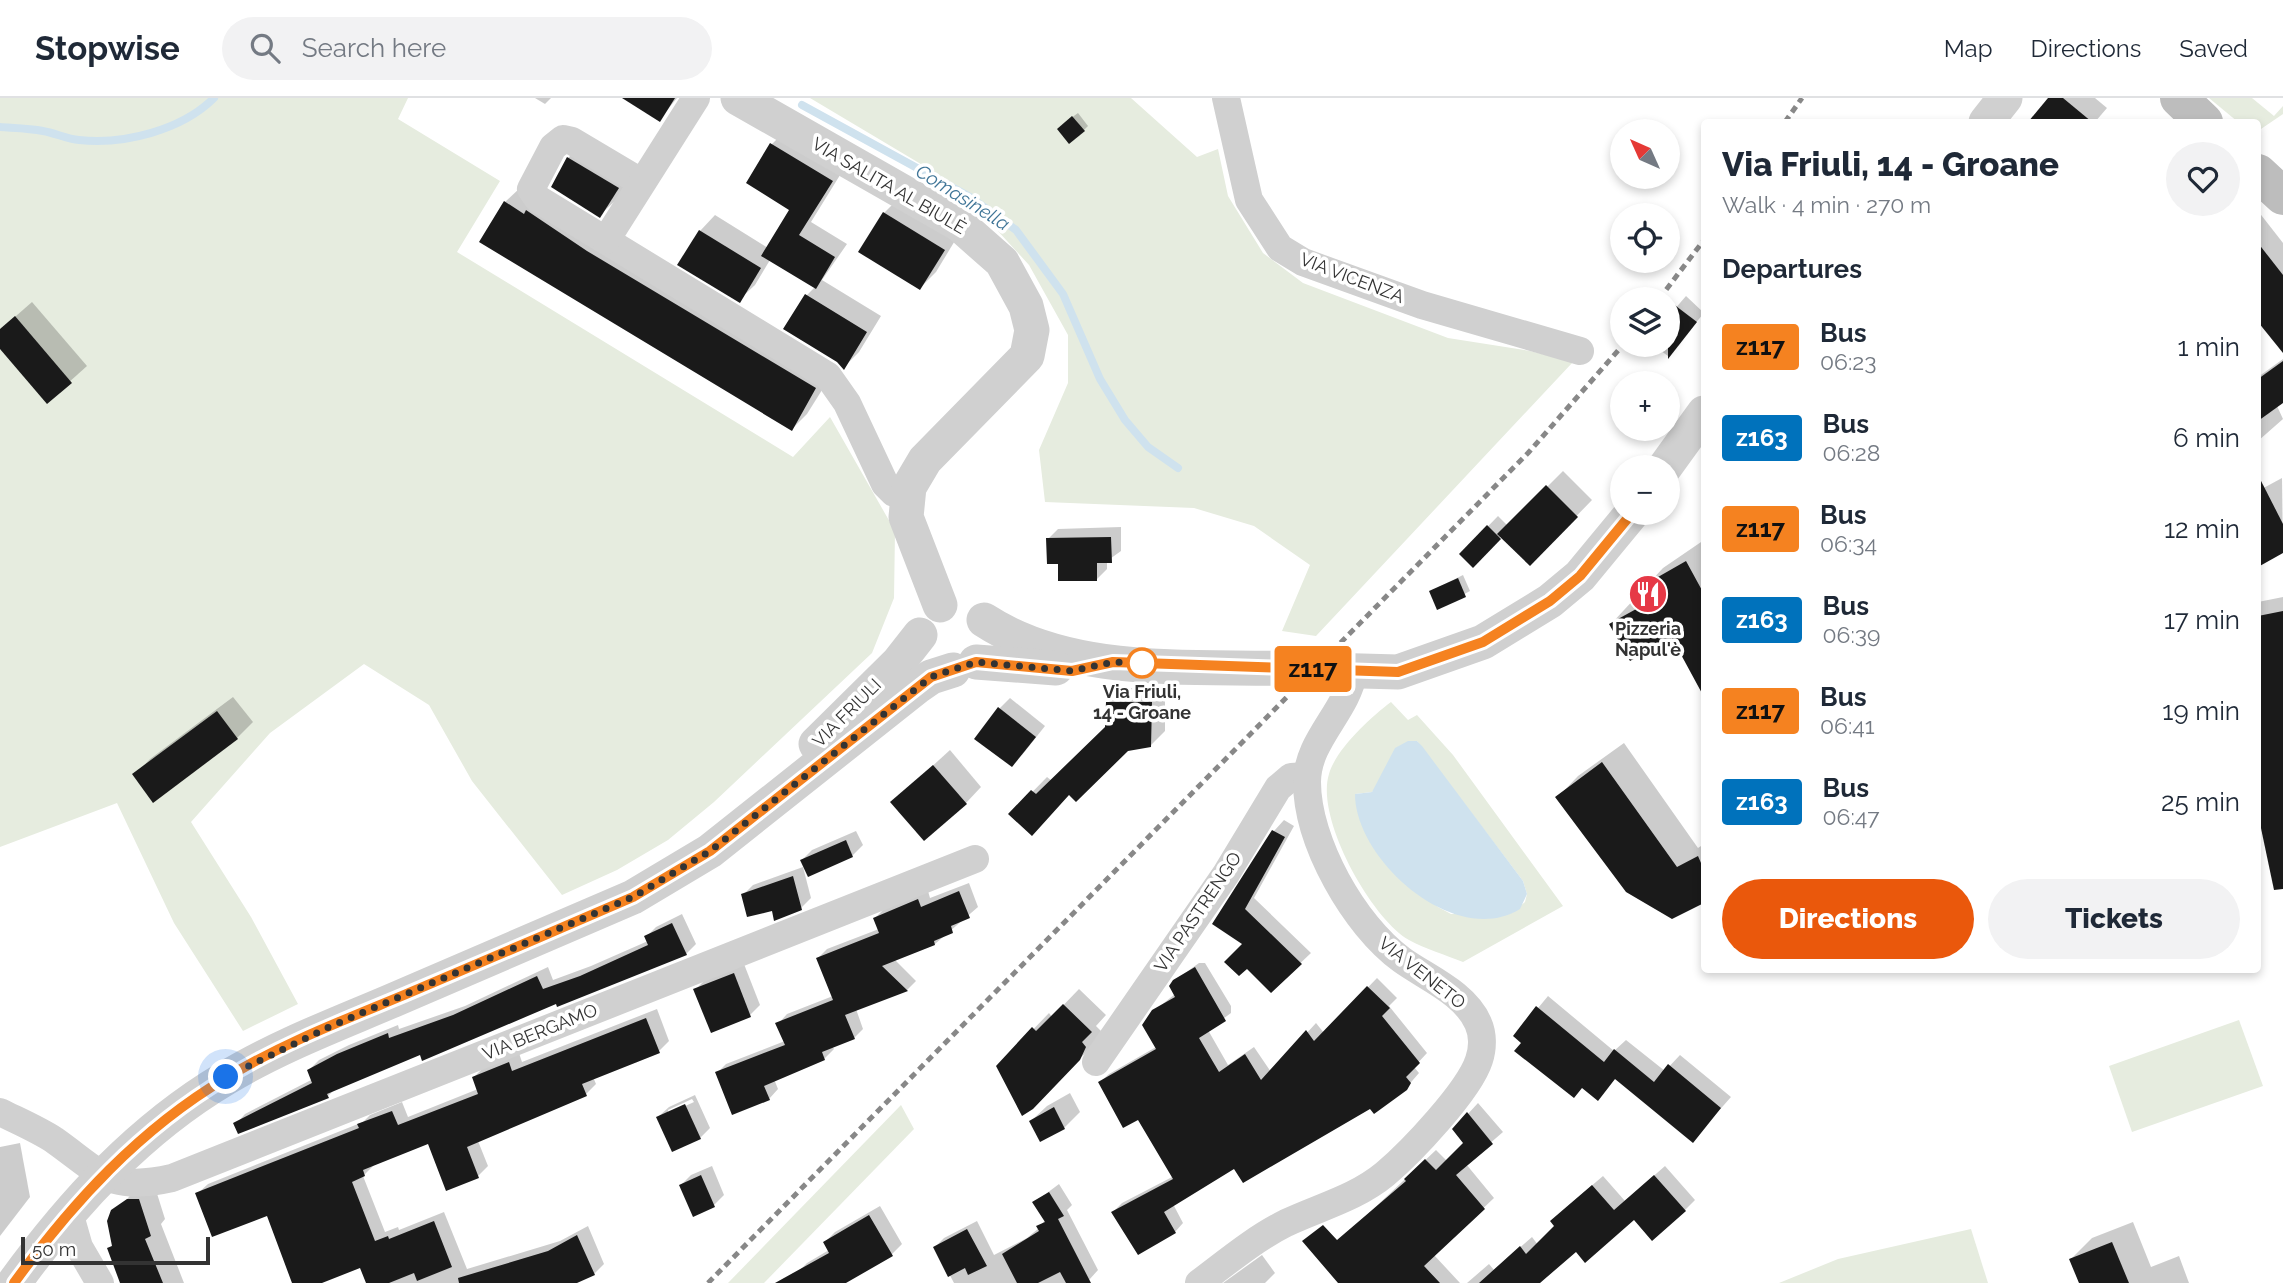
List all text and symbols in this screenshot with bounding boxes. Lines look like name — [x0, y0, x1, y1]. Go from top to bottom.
search box — [222, 17, 712, 80]
text: Stopwise — [35, 29, 180, 68]
icon: search — [246, 29, 284, 67]
text: Search here — [302, 33, 446, 63]
text: Map — [1944, 34, 1993, 63]
text: Directions — [2031, 34, 2141, 63]
text: Saved — [2179, 34, 2248, 63]
north arrow — [1610, 119, 1680, 189]
map controls — [1610, 119, 1680, 525]
street label: VIA SALITA AL BIULÈ — [809, 132, 971, 238]
button: heart — [2166, 142, 2240, 216]
text: Via Friuli, 14 - Groane — [1722, 145, 2059, 184]
water label: Comasinella — [912, 159, 1014, 235]
text: Walk · 4 min · 270 m — [1722, 191, 1931, 218]
button: locate — [1610, 203, 1680, 273]
street label: VIA VICENZA — [1297, 248, 1407, 307]
text: Departures — [1722, 254, 1862, 284]
button: layers — [1610, 287, 1680, 357]
text: Bus — [1820, 318, 1867, 348]
text: z117 — [1736, 332, 1785, 361]
text: 1 min — [2178, 332, 2240, 362]
text: 06:23 — [1820, 348, 1877, 375]
button: + — [1610, 371, 1680, 441]
text: Bus — [1823, 409, 1869, 439]
text: z163 — [1736, 423, 1788, 452]
text: 6 min — [2173, 423, 2240, 453]
text: 06:28 — [1823, 439, 1880, 466]
button: − — [1610, 455, 1680, 525]
text: Bus — [1820, 500, 1867, 530]
text: z117 — [1736, 514, 1785, 543]
text: 12 min — [2164, 514, 2240, 544]
text: 06:34 — [1820, 530, 1877, 557]
restaurant icon: Pizzeria Napul'è — [1627, 573, 1669, 615]
text: Bus — [1823, 591, 1869, 621]
text: z163 — [1736, 605, 1788, 634]
text: 17 min — [2164, 605, 2240, 635]
place label: Pizzeria Napul'è — [1615, 618, 1681, 660]
text: 06:39 — [1823, 621, 1881, 648]
line badge: z117 — [1264, 646, 1362, 692]
marker: Via Friuli, 14 - Groane — [1127, 648, 1157, 678]
text: z117 — [1288, 654, 1338, 683]
street label: VIA FRIULI — [808, 674, 885, 751]
place label: Via Friuli, 14 - Groane — [1093, 681, 1191, 723]
text: Bus — [1820, 682, 1867, 712]
text: z117 — [1736, 696, 1785, 725]
text: 19 min — [2162, 696, 2240, 726]
text: 06:41 — [1820, 712, 1875, 739]
text: Bus — [1823, 773, 1869, 803]
text: z163 — [1736, 787, 1788, 816]
text: 25 min — [2161, 787, 2240, 817]
text: 06:47 — [1823, 803, 1880, 830]
street label: VIA PASTRENGO — [1150, 848, 1245, 976]
button: Directions — [1722, 879, 1974, 959]
button: Tickets — [1988, 879, 2240, 959]
street label: VIA VENETO — [1375, 932, 1470, 1013]
street label: VIA BERGAMO — [479, 999, 600, 1064]
your location — [208, 1059, 243, 1094]
scale bar — [21, 1234, 210, 1266]
text: 50 m — [32, 1238, 76, 1260]

